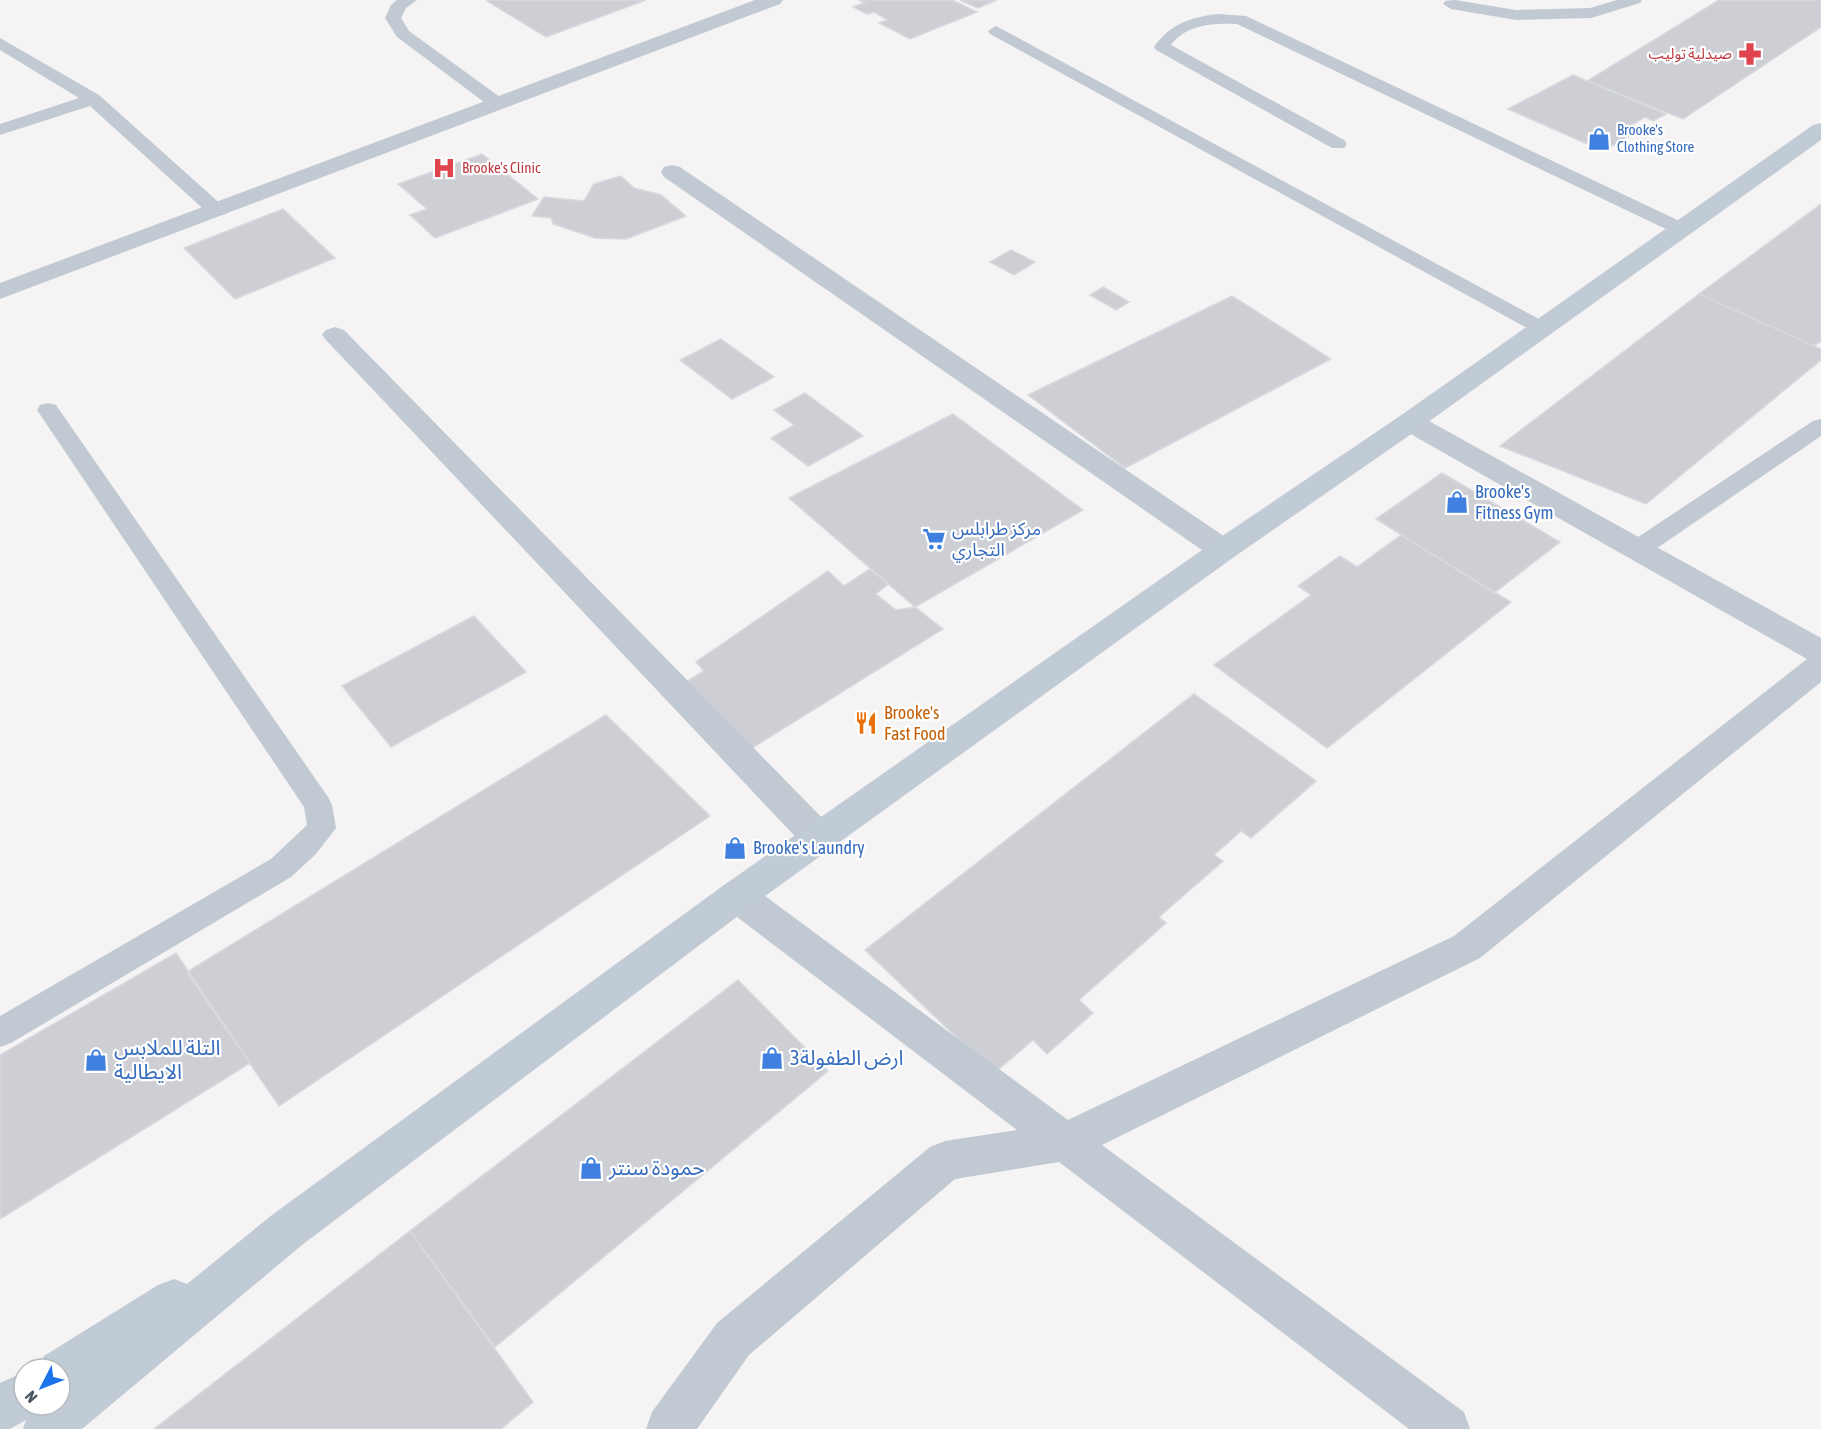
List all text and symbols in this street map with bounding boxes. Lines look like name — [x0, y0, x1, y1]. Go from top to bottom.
pharmacy icon: صيدلية توليب — [1737, 41, 1763, 67]
place label: صيدلية توليب — [1649, 45, 1732, 63]
place label: Brooke's Clothing Store — [1617, 121, 1694, 155]
shop icon: Brooke's Clothing Store — [1586, 126, 1612, 152]
hospital icon: Brooke's Clinic — [431, 155, 457, 181]
place label: Brooke's Clinic — [462, 159, 541, 176]
place label: Brooke's Fitness Gym — [1475, 481, 1554, 523]
shop icon: Brooke's Fitness Gym — [1444, 489, 1470, 515]
place label: مركز طرابلس التجاري — [952, 518, 1041, 563]
supermarket icon: مركز طرابلس التجاري — [921, 526, 947, 552]
place label: Brooke's Fast Food — [884, 702, 946, 744]
restaurant icon: Brooke's Fast Food — [853, 710, 879, 736]
shop icon: Brooke's Laundry — [722, 835, 748, 861]
place label: Brooke's Laundry — [753, 837, 865, 858]
place label: التلة للملابس الايطالية — [114, 1035, 220, 1083]
shop icon: ارض الطفولة3 — [759, 1045, 785, 1071]
place label: ارض الطفولة3 — [790, 1045, 904, 1070]
shop icon: التلة للملابس الايطالية — [83, 1047, 109, 1073]
shop icon: حمودة سنتر — [578, 1155, 604, 1181]
place label: حمودة سنتر — [608, 1155, 705, 1180]
north arrow — [12, 1357, 72, 1417]
text: N — [21, 1388, 41, 1407]

